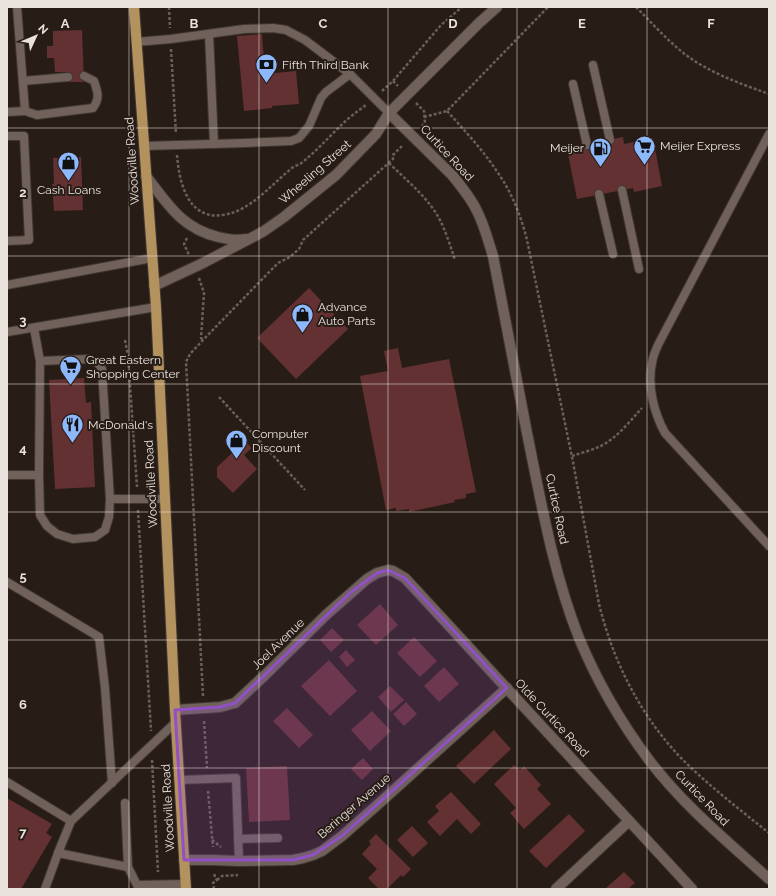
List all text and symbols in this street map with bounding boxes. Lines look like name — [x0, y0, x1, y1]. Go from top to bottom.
north arrow — [16, 16, 56, 56]
text: A — [61, 16, 70, 31]
text: B — [190, 16, 199, 31]
text: C — [319, 16, 328, 31]
text: D — [448, 16, 458, 31]
text: E — [578, 16, 586, 31]
text: F — [707, 16, 715, 31]
text: N — [35, 22, 50, 37]
bank icon: Fifth Third Bank — [254, 52, 280, 85]
place label: Fifth Third Bank — [282, 58, 369, 72]
street label: Woodville Road — [122, 117, 142, 205]
street label: Curtice Road — [417, 122, 477, 184]
supermarket icon: Meijer Express — [632, 133, 658, 166]
fuel station icon: Meijer — [587, 135, 613, 168]
street label: Wheeling Street — [276, 137, 354, 207]
place label: Meijer Express — [660, 139, 740, 153]
place label: Meijer — [550, 141, 585, 155]
shop icon: Cash Loans — [56, 150, 82, 183]
place label: Cash Loans — [37, 183, 101, 197]
text: 2 — [19, 185, 27, 200]
place label: Advance Auto Parts — [318, 300, 375, 328]
shop icon: Advance Auto Parts — [289, 301, 315, 334]
text: 3 — [19, 313, 27, 328]
place label: Great Eastern Shopping Center — [86, 353, 180, 381]
supermarket icon: Great Eastern Shopping Center — [57, 354, 83, 387]
restaurant icon: McDonald's — [60, 412, 86, 445]
place label: McDonald's — [88, 418, 153, 432]
place label: Computer Discount — [252, 427, 309, 455]
shop icon: Computer Discount — [224, 428, 250, 461]
street label: Woodville Road — [142, 440, 160, 528]
text: 4 — [19, 441, 27, 456]
street label: Curtice Road — [543, 473, 571, 545]
text: 5 — [19, 569, 27, 584]
street label: Joel Avenue — [249, 615, 307, 673]
street label: Olde Curtice Road — [512, 676, 592, 760]
text: 6 — [19, 697, 27, 712]
street label: Woodville Road — [159, 764, 177, 852]
street label: Curtice Road — [672, 767, 732, 829]
street label: Beringer Avenue — [315, 771, 393, 841]
text: 7 — [19, 825, 27, 840]

